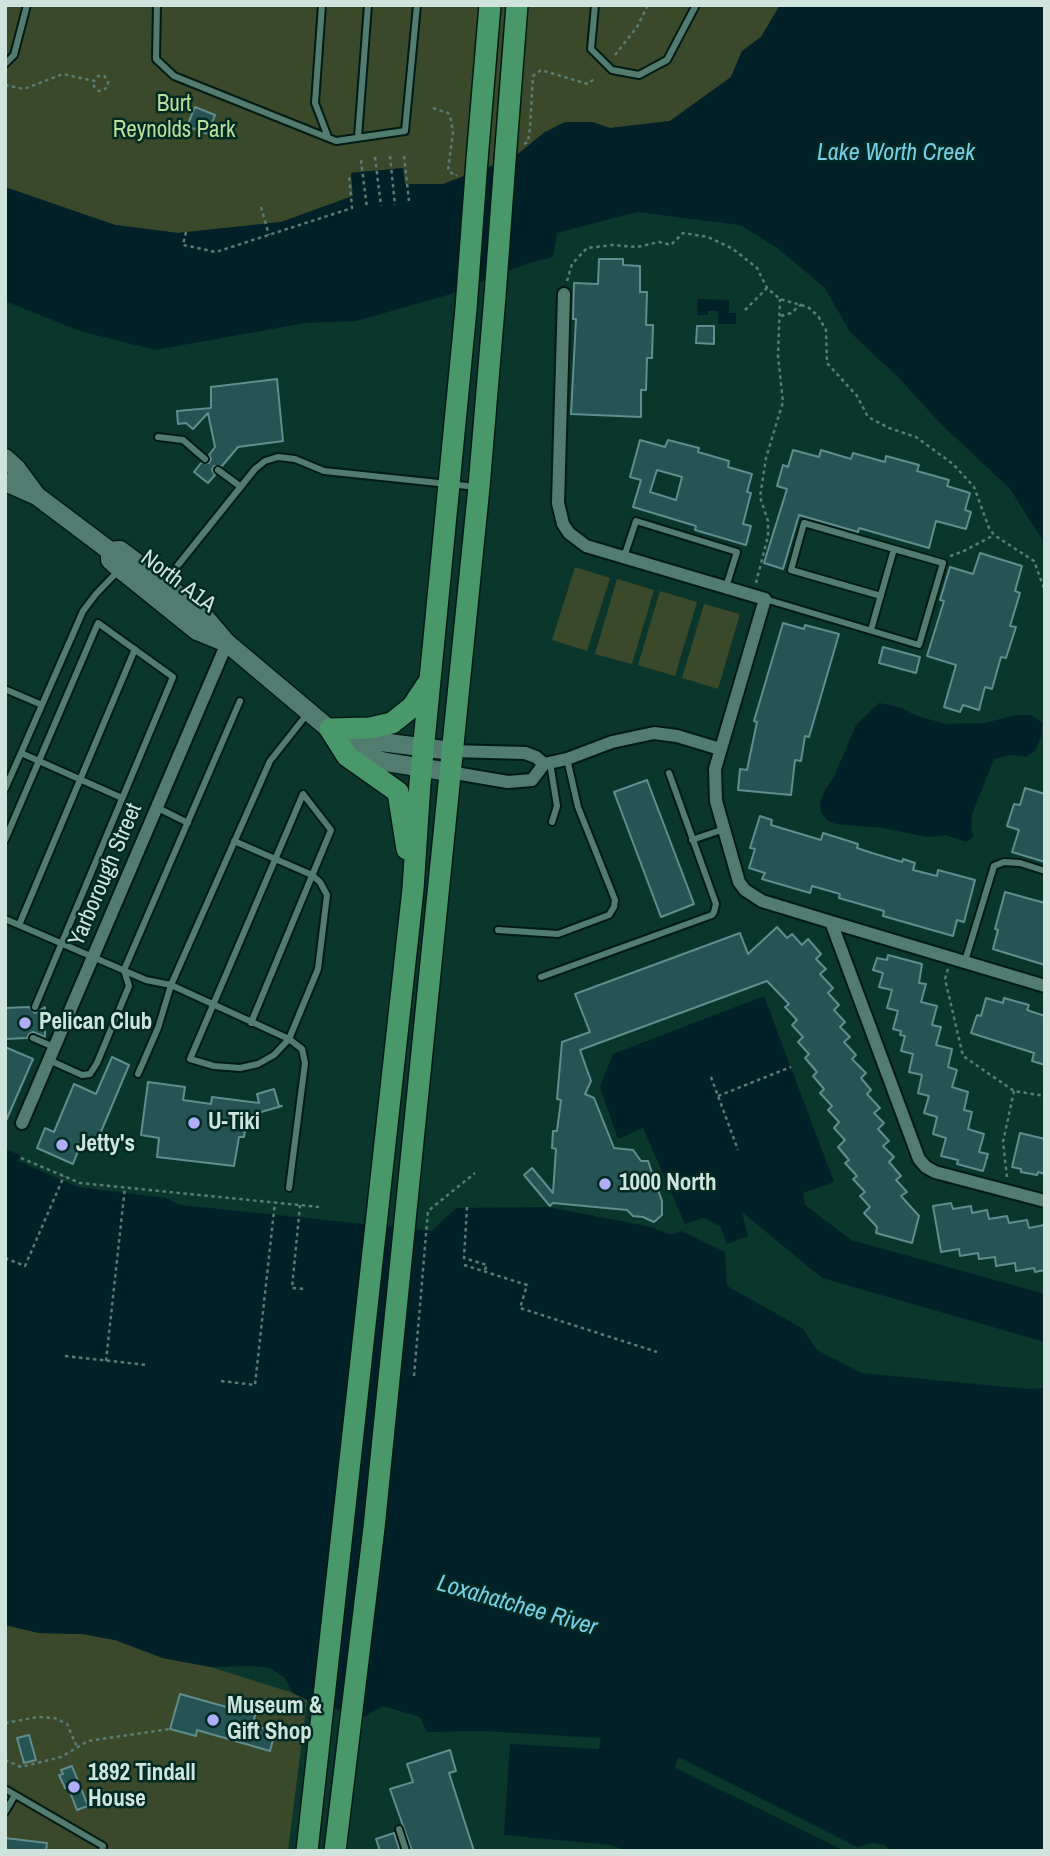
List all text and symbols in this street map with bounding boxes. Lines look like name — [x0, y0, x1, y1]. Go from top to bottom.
park label: Burt Reynolds Park — [113, 91, 235, 145]
water label: Lake Worth Creek — [817, 140, 975, 168]
street label: North A1A — [135, 545, 221, 619]
street label: Yarborough Street — [63, 799, 149, 951]
place label: Pelican Club — [39, 1009, 152, 1037]
marker: Pelican Club — [17, 1015, 33, 1031]
place label: U-Tiki — [208, 1109, 260, 1137]
marker: U-Tiki — [186, 1115, 202, 1131]
place label: Jetty's — [76, 1131, 135, 1159]
marker: Jetty's — [54, 1137, 70, 1153]
place label: 1000 North — [619, 1170, 716, 1198]
marker: 1000 North — [597, 1176, 613, 1192]
water label: Loxahatchee River — [434, 1569, 600, 1643]
place label: Museum & Gift Shop — [227, 1693, 322, 1747]
marker: Museum & Gift Shop — [205, 1712, 221, 1728]
place label: 1892 Tindall House — [88, 1760, 196, 1814]
marker: 1892 Tindall House — [66, 1779, 82, 1795]

